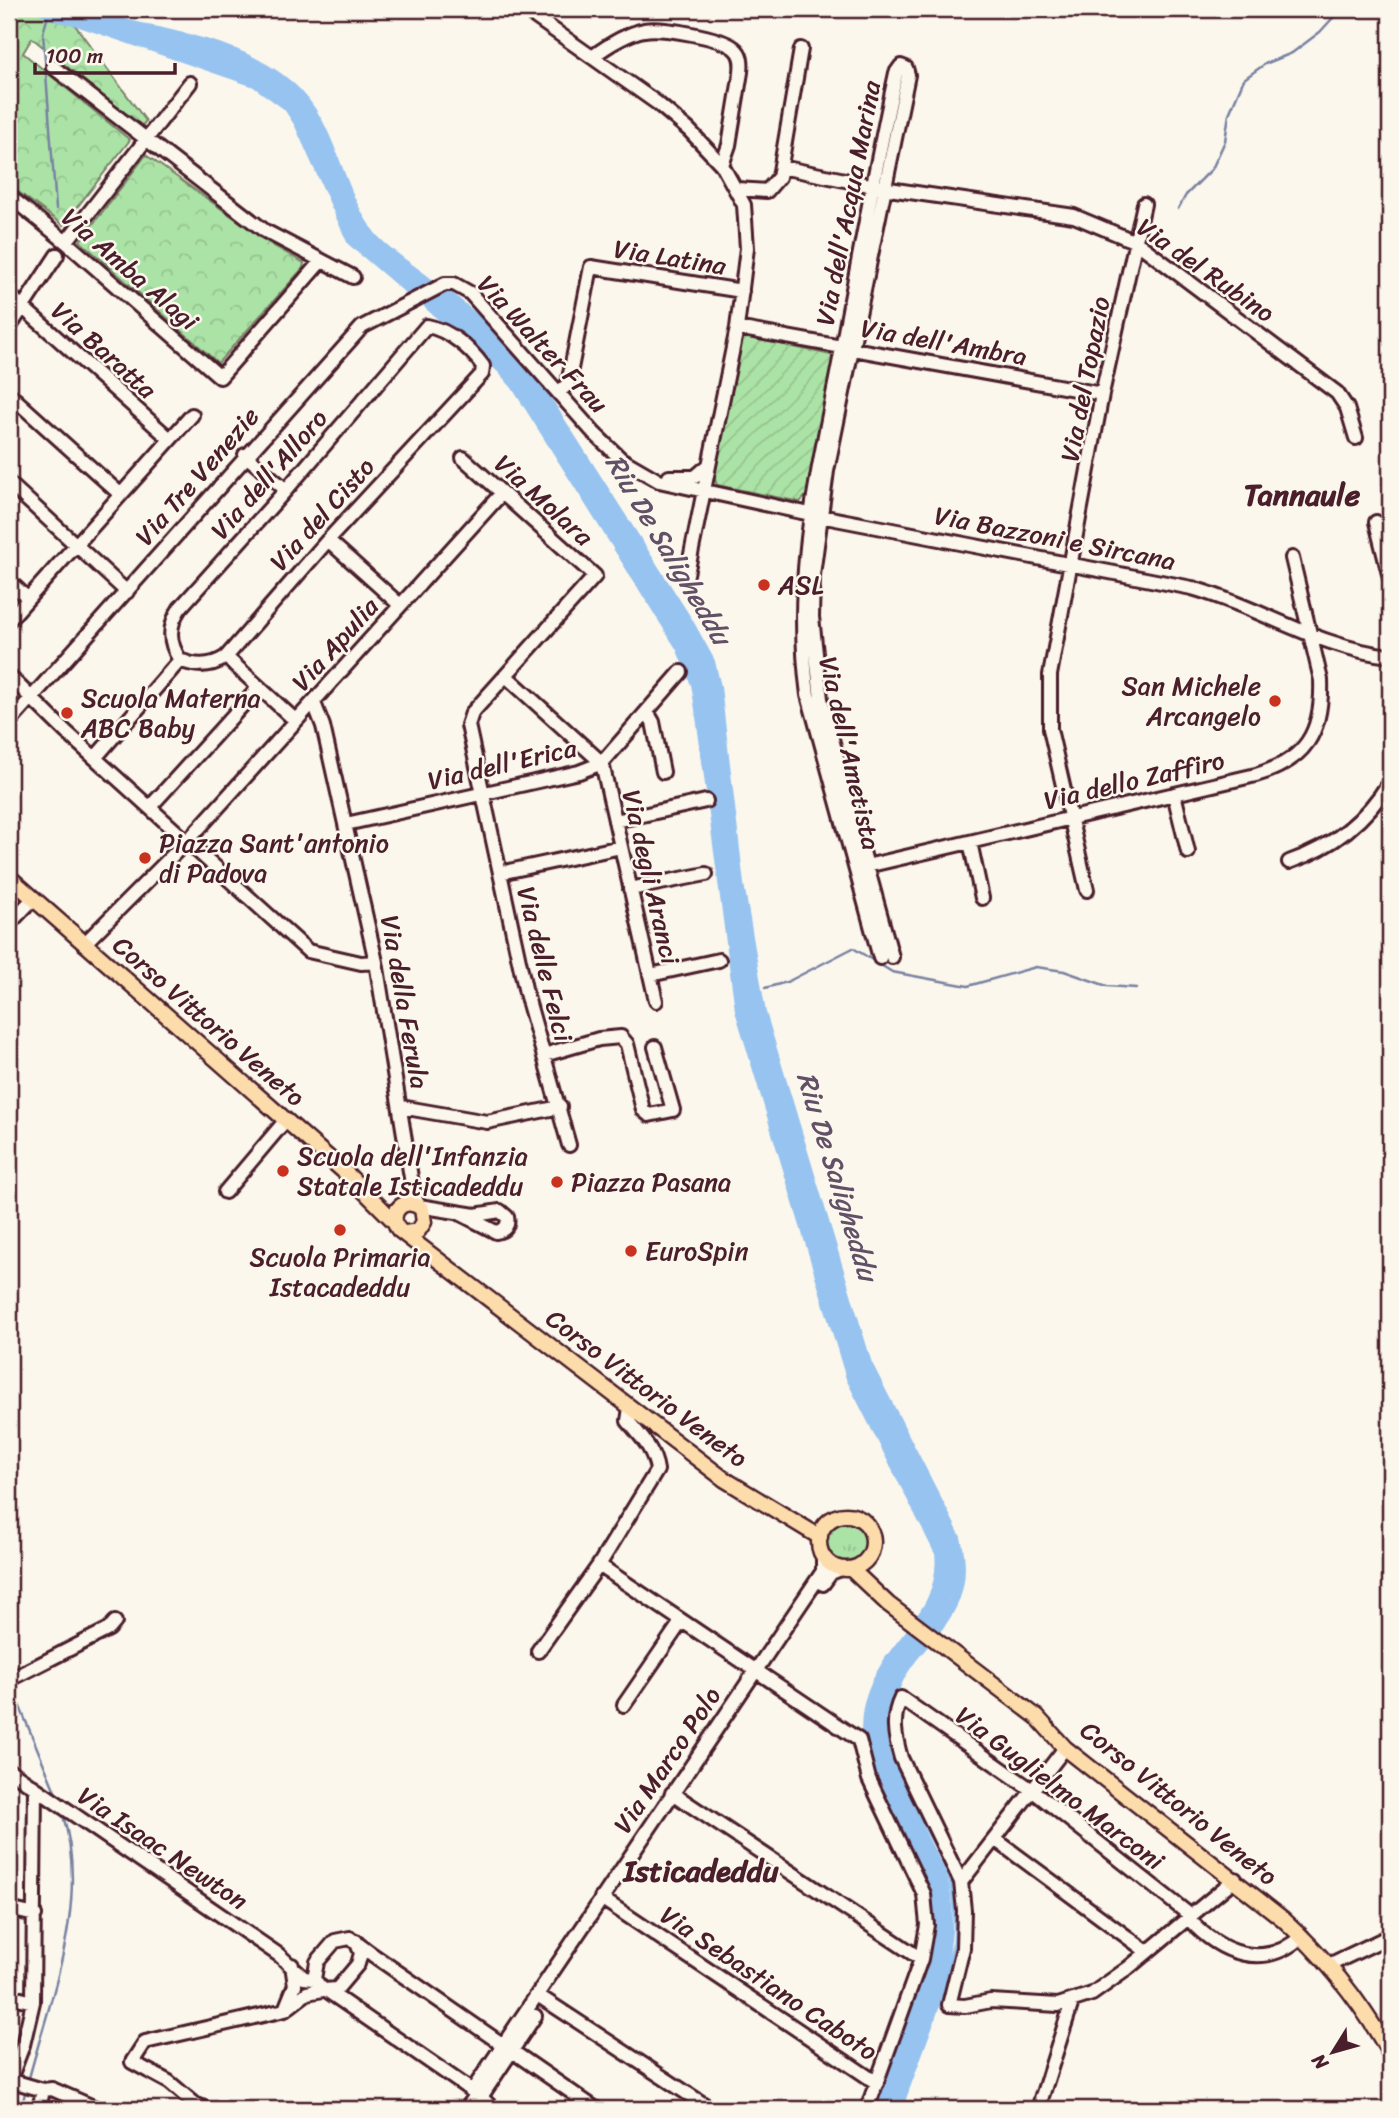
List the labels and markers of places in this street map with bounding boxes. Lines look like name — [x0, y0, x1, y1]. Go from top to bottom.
place label: ASL — [777, 562, 823, 608]
marker: ASL — [756, 577, 772, 593]
place label: San Michele Arcangelo — [1122, 663, 1261, 739]
place label: Scuola Materna ABC Baby — [80, 675, 261, 751]
marker: San Michele Arcangelo — [1267, 693, 1283, 709]
marker: Scuola Materna ABC Baby — [59, 705, 75, 721]
place label: Piazza Sant'antonio di Padova — [159, 820, 389, 896]
marker: Piazza Sant'antonio di Padova — [137, 850, 153, 866]
place label: Scuola dell'Infanzia Statale Isticadeddu — [297, 1133, 528, 1209]
place label: Piazza Pasana — [571, 1159, 731, 1205]
marker: Scuola dell'Infanzia Statale Isticadeddu — [275, 1163, 291, 1179]
marker: Piazza Pasana — [549, 1174, 565, 1190]
marker: Scuola Primaria Istacadeddu — [332, 1222, 348, 1238]
place label: EuroSpin — [645, 1228, 749, 1274]
place label: Scuola Primaria Istacadeddu — [249, 1234, 431, 1310]
marker: EuroSpin — [623, 1243, 639, 1259]

